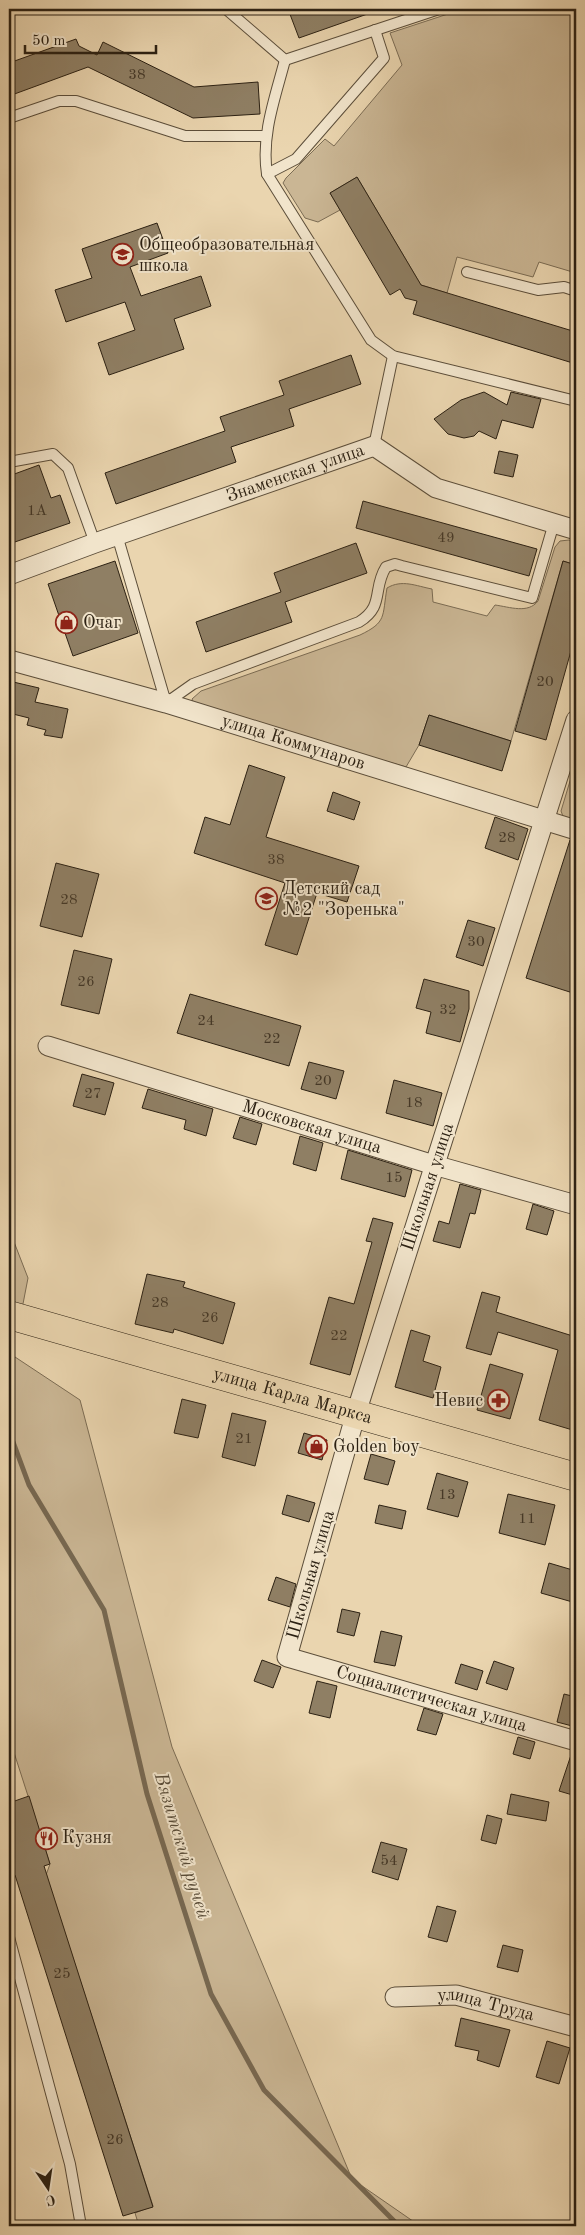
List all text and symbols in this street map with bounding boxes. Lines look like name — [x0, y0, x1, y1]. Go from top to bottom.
scale bar — [25, 22, 156, 54]
text: 50 m — [32, 34, 66, 49]
house number: 38 — [128, 68, 146, 83]
place label: Общеобразовательная школа — [139, 236, 314, 275]
school or university icon: Общеобразовательная школа — [111, 243, 135, 267]
street label: Знаменская улица — [224, 441, 367, 506]
house number: 1А — [27, 504, 48, 519]
house number: 49 — [437, 531, 455, 546]
shop icon: Очаг — [55, 611, 79, 635]
place label: Очаг — [83, 614, 121, 632]
house number: 20 — [536, 675, 554, 690]
street label: улица Коммунаров — [219, 712, 367, 773]
house number: 28 — [498, 831, 516, 846]
house number: 38 — [267, 853, 285, 868]
place label: Детский сад №2 "Зоренька" — [283, 880, 405, 919]
school or university icon: Детский сад №2 "Зоренька" — [255, 887, 279, 911]
house number: 28 — [60, 893, 78, 908]
house number: 30 — [467, 935, 485, 950]
house number: 26 — [77, 975, 95, 990]
house number: 32 — [439, 1003, 457, 1018]
house number: 24 — [197, 1014, 215, 1029]
house number: 22 — [263, 1032, 281, 1047]
house number: 20 — [314, 1074, 332, 1089]
house number: 27 — [84, 1087, 102, 1102]
house number: 18 — [405, 1096, 423, 1111]
street label: Московская улица — [240, 1097, 384, 1157]
street label: Школьная улица — [399, 1121, 457, 1253]
house number: 15 — [385, 1171, 403, 1186]
house number: 28 — [151, 1296, 169, 1311]
house number: 26 — [201, 1311, 219, 1326]
house number: 22 — [330, 1329, 348, 1344]
street label: улица Карла Маркса — [211, 1365, 374, 1427]
pharmacy icon: Невис — [487, 1389, 511, 1413]
place label: Невис — [434, 1392, 483, 1410]
house number: 21 — [235, 1432, 253, 1447]
shop icon: Golden boy — [305, 1435, 329, 1459]
place label: Golden boy — [333, 1438, 420, 1456]
house number: 13 — [438, 1488, 456, 1503]
street label: Школьная улица — [284, 1508, 338, 1642]
house number: 11 — [518, 1512, 536, 1527]
street label: Социалистическая улица — [334, 1663, 529, 1735]
water label: Вязитский ручей — [149, 1770, 212, 1922]
restaurant icon: Кузня — [34, 1826, 58, 1850]
place label: Кузня — [62, 1829, 112, 1847]
house number: 54 — [380, 1854, 398, 1869]
house number: 25 — [53, 1967, 71, 1982]
street label: улица Труда — [437, 1986, 536, 2025]
house number: 26 — [106, 2133, 124, 2148]
north arrow — [22, 2162, 72, 2212]
text: С — [45, 2192, 57, 2208]

